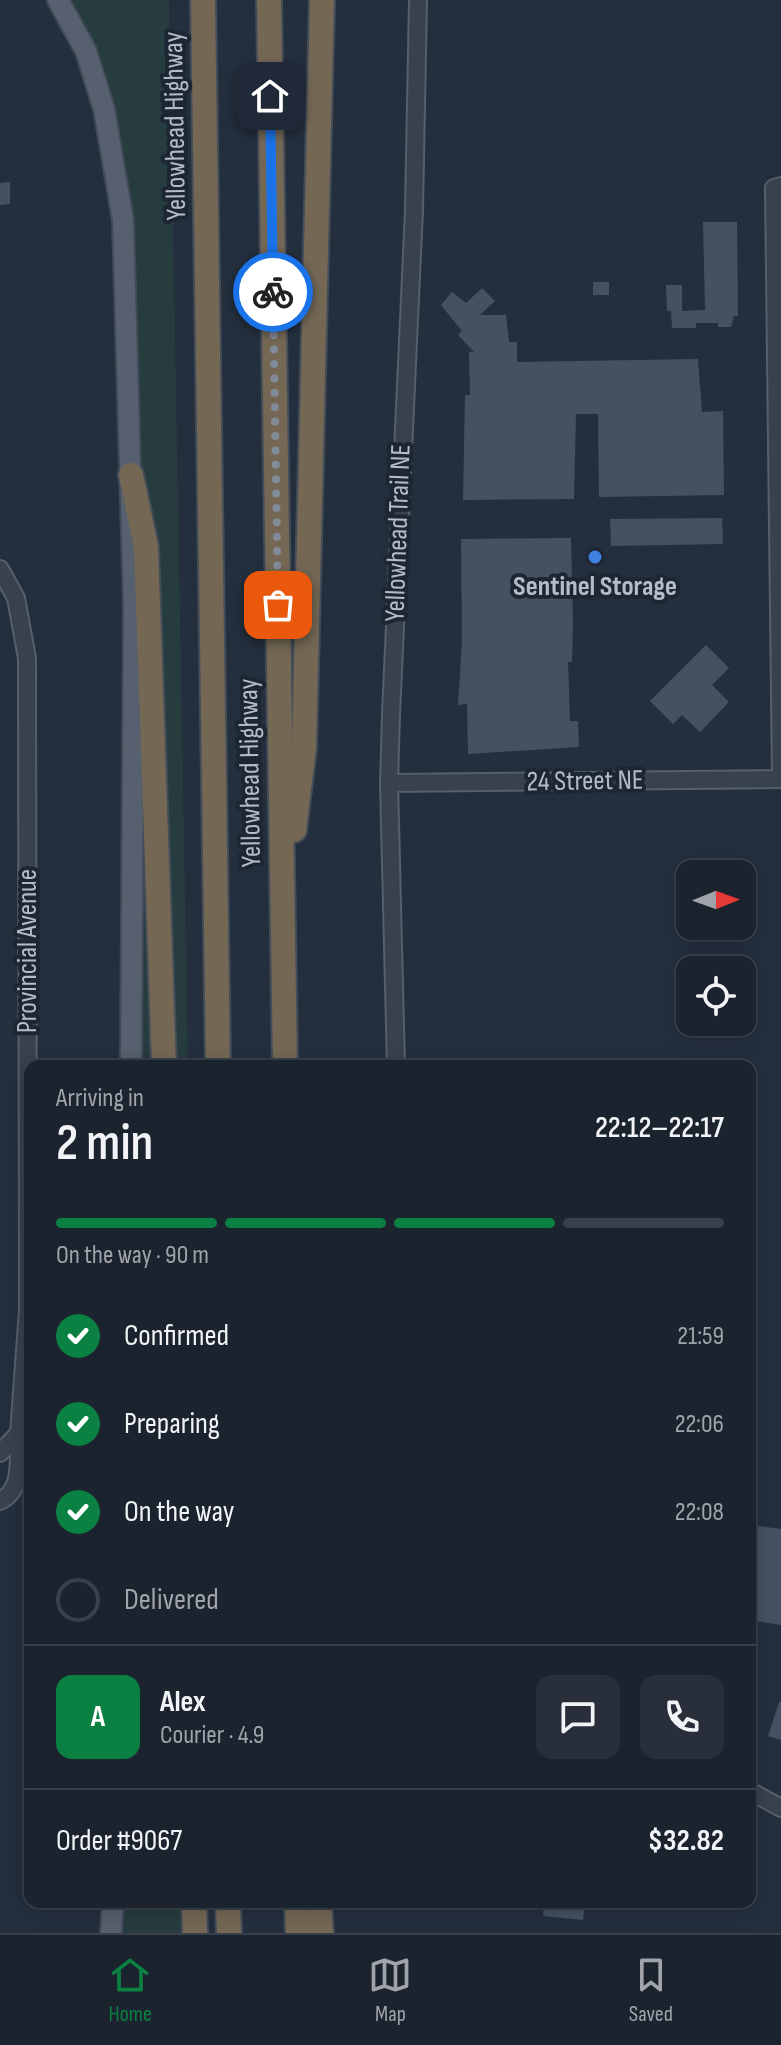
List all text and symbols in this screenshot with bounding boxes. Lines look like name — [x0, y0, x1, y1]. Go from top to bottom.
street label: Yellowhead Highway — [157, 31, 193, 221]
pin — [236, 62, 304, 130]
icon: home — [248, 74, 292, 118]
courier — [233, 252, 313, 332]
icon: bike — [251, 270, 295, 314]
street label: Yellowhead Trail NE — [378, 444, 418, 622]
marker: Sentinel Storage — [586, 548, 604, 566]
place label: Sentinel Storage — [513, 570, 677, 603]
pin — [244, 571, 312, 639]
icon: bag — [256, 583, 300, 627]
street label: Yellowhead Highway — [232, 678, 268, 868]
street label: 24 Street NE — [526, 763, 644, 799]
north arrow — [676, 860, 756, 940]
map controls — [676, 860, 756, 1036]
street label: Provincial Avenue — [11, 869, 44, 1033]
button: locate — [676, 956, 756, 1036]
text: Arriving in — [56, 1083, 144, 1114]
text: 22:12–22:17 — [595, 1110, 724, 1146]
text: 2 min — [56, 1112, 153, 1175]
text: On the way · 90 m — [56, 1240, 209, 1271]
icon: check — [56, 1314, 100, 1358]
text: Confirmed — [124, 1318, 229, 1354]
text: 21:59 — [677, 1321, 724, 1352]
icon: check — [56, 1402, 100, 1446]
text: Preparing — [124, 1406, 220, 1442]
text: 22:06 — [675, 1409, 724, 1440]
icon: check — [56, 1490, 100, 1534]
text: On the way — [124, 1494, 234, 1530]
text: 22:08 — [675, 1497, 724, 1528]
text: Delivered — [124, 1582, 219, 1618]
button: chat — [536, 1675, 620, 1759]
button: phone — [640, 1675, 724, 1759]
text: Alex — [160, 1684, 206, 1720]
text: A — [91, 1699, 105, 1735]
text: Courier · 4.9 — [160, 1720, 264, 1751]
text: Order #9067 — [56, 1823, 182, 1859]
text: $32.82 — [648, 1823, 724, 1859]
tab: Home — [108, 1953, 152, 2028]
tab: Map — [368, 1953, 412, 2028]
tab: Saved — [629, 1953, 673, 2028]

